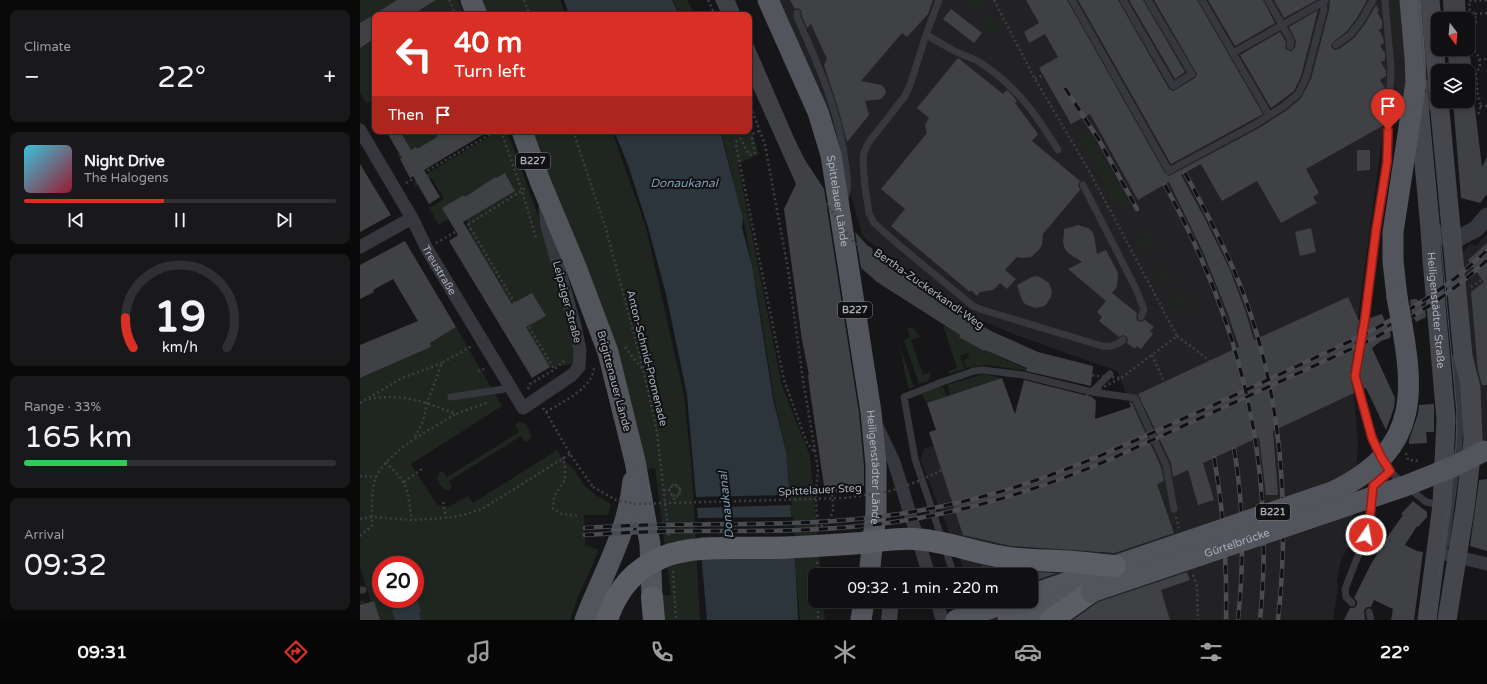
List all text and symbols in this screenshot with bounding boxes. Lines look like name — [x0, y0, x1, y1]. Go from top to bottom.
north arrow — [1431, 12, 1475, 56]
map controls — [1431, 12, 1475, 108]
text: 40 m — [454, 26, 522, 60]
icon: left — [388, 28, 440, 80]
text: Climate — [24, 39, 71, 55]
text: 22° — [157, 59, 206, 96]
text: Turn left — [454, 60, 526, 82]
text: − — [24, 64, 40, 90]
text: + — [324, 64, 336, 90]
button: layers — [1431, 64, 1475, 108]
pin — [1371, 89, 1405, 130]
icon: arrive — [1377, 95, 1399, 117]
icon: arrive — [432, 104, 454, 126]
text: Then — [388, 106, 424, 124]
text: Night Drive — [84, 152, 165, 170]
road number: B227 — [516, 153, 550, 169]
street label: Spittelauer Lände — [825, 154, 852, 247]
text: The Halogens — [84, 170, 168, 186]
water label: Donaukanal — [650, 176, 720, 190]
icon: previous — [65, 209, 87, 231]
icon: pause — [169, 209, 191, 231]
icon: next — [273, 209, 295, 231]
street label: Treustraße — [420, 243, 460, 297]
street label: Bertha-Zuckerkandl-Weg — [871, 246, 987, 332]
street label: Heiligenstädter Straße — [1425, 252, 1448, 369]
street label: Leipziger Straße — [550, 259, 584, 345]
street label: Anton-Schmid-Promenade — [624, 289, 670, 427]
text: 19 — [154, 293, 206, 343]
road number: B227 — [838, 302, 872, 318]
street label: Brigittenauer Lände — [594, 329, 634, 433]
text: km/h — [162, 339, 198, 356]
text: Range · 33% — [24, 399, 101, 415]
street label: Heiligenstädter Lände — [864, 409, 883, 525]
text: 165 km — [24, 419, 132, 456]
water label: Donaukanal — [715, 469, 736, 539]
street label: Spittelauer Steg — [778, 481, 862, 499]
road number: B221 — [1256, 504, 1290, 520]
position arrow — [1345, 514, 1387, 556]
street label: Gürtelbrücke — [1202, 526, 1271, 560]
text: Arrival — [24, 527, 64, 543]
text: 09:32 — [24, 547, 107, 584]
speed limit sign: 20 — [372, 556, 424, 608]
text: 09:32 · 1 min · 220 m — [848, 579, 998, 597]
icon: directions — [282, 638, 310, 666]
icon: music — [465, 638, 493, 666]
icon: phone — [648, 638, 676, 666]
icon: climate — [831, 638, 859, 666]
icon: car — [1014, 638, 1042, 666]
icon: filters — [1197, 638, 1225, 666]
text: 09:31 — [77, 641, 127, 663]
text: 22° — [1380, 641, 1409, 663]

